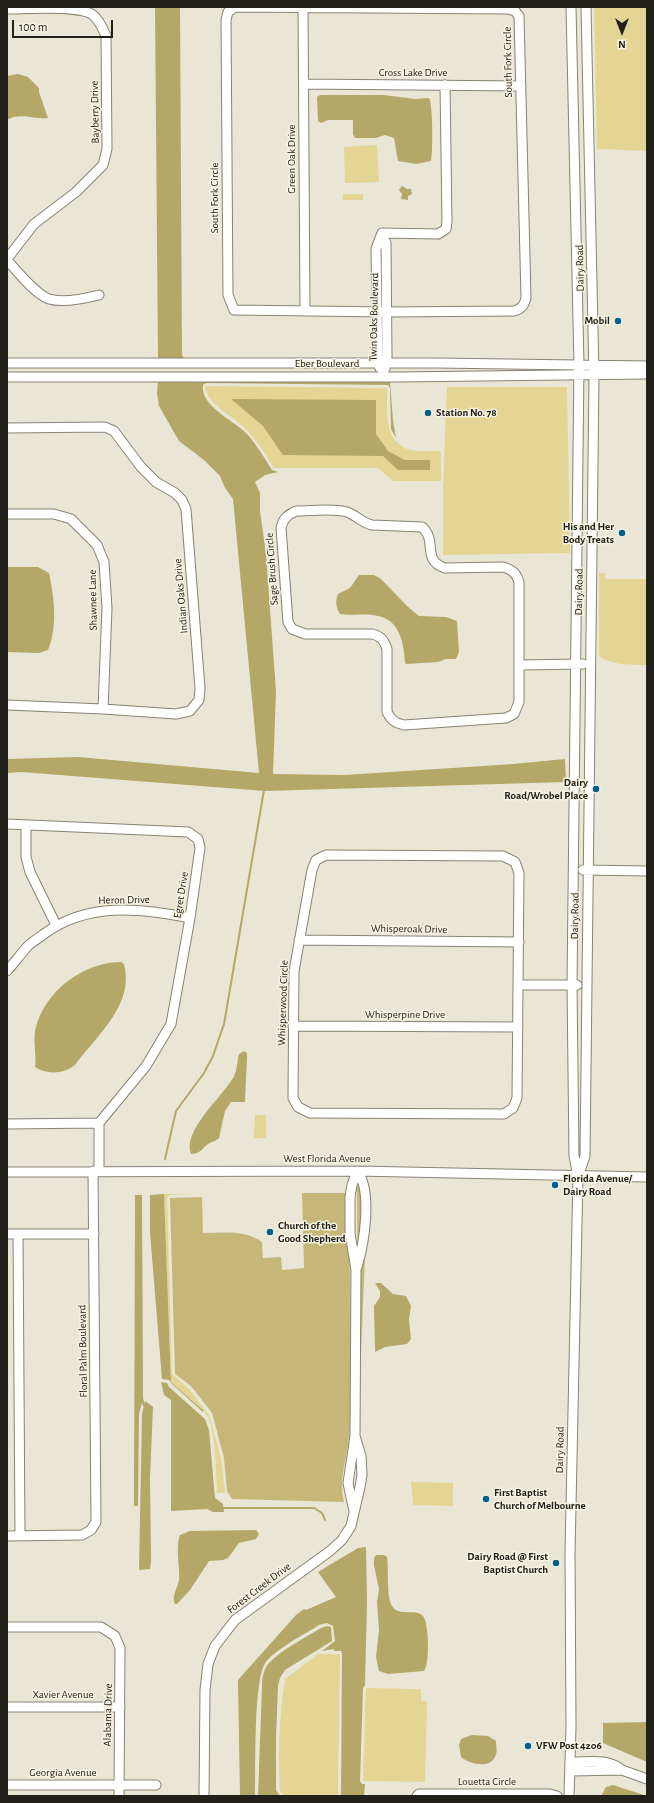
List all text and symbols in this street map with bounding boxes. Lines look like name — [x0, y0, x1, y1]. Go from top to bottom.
scale bar — [14, 12, 115, 38]
north arrow — [602, 12, 642, 52]
text: 100 m — [19, 21, 47, 33]
street label: South Fork Circle — [501, 26, 515, 98]
text: N — [618, 39, 626, 50]
street label: Cross Lake Drive — [379, 66, 447, 80]
street label: Bayberry Drive — [88, 80, 102, 144]
street label: Green Oak Drive — [285, 124, 299, 194]
street label: South Fork Circle — [208, 162, 222, 234]
street label: Dairy Road — [573, 244, 587, 292]
street label: Twin Oaks Boulevard — [367, 273, 381, 361]
place label: Mobil — [584, 314, 610, 328]
marker: Mobil — [613, 316, 623, 326]
street label: Eber Boulevard — [295, 357, 359, 371]
place label: Station No. 78 — [436, 406, 497, 420]
marker: Station No. 78 — [423, 408, 433, 418]
place label: His and Her Body Treats — [563, 520, 614, 546]
marker: His and Her Body Treats — [617, 528, 627, 538]
street label: Sage Brush Circle — [263, 532, 281, 606]
street label: Indian Oaks Drive — [171, 558, 191, 634]
street label: Dairy Road — [572, 568, 586, 616]
street label: Shawnee Lane — [86, 569, 100, 631]
place label: Dairy Road/Wrobel Place — [504, 776, 588, 802]
marker: Dairy Road/Wrobel Place — [591, 784, 601, 794]
street label: Egret Drive — [171, 871, 191, 919]
street label: Dairy Road — [568, 892, 582, 940]
street label: Heron Drive — [98, 893, 150, 907]
street label: Whisperoak Drive — [371, 922, 447, 936]
street label: Whisperwood Circle — [275, 960, 291, 1046]
street label: Whisperpine Drive — [365, 1008, 445, 1022]
street label: West Florida Avenue — [283, 1152, 371, 1166]
place label: Florida Avenue/ Dairy Road — [563, 1172, 632, 1198]
marker: Florida Avenue/ Dairy Road — [550, 1180, 560, 1190]
place label: Church of the Good Shepherd — [278, 1219, 346, 1245]
marker: Church of the Good Shepherd — [265, 1227, 275, 1237]
street label: Floral Palm Boulevard — [76, 1304, 90, 1398]
street label: Dairy Road — [553, 1426, 567, 1474]
place label: First Baptist Church of Melbourne — [494, 1486, 586, 1512]
marker: First Baptist Church of Melbourne — [481, 1494, 491, 1504]
place label: Dairy Road @ First Baptist Church — [467, 1550, 548, 1576]
marker: Dairy Road @ First Baptist Church — [551, 1558, 561, 1568]
street label: Forest Creek Drive — [224, 1560, 294, 1616]
street label: Alabama Drive — [101, 1683, 115, 1747]
street label: Xavier Avenue — [32, 1688, 94, 1702]
place label: VFW Post 4206 — [536, 1739, 602, 1753]
marker: VFW Post 4206 — [523, 1741, 533, 1751]
street label: Georgia Avenue — [29, 1766, 97, 1780]
street label: Louetta Circle — [458, 1775, 516, 1789]

